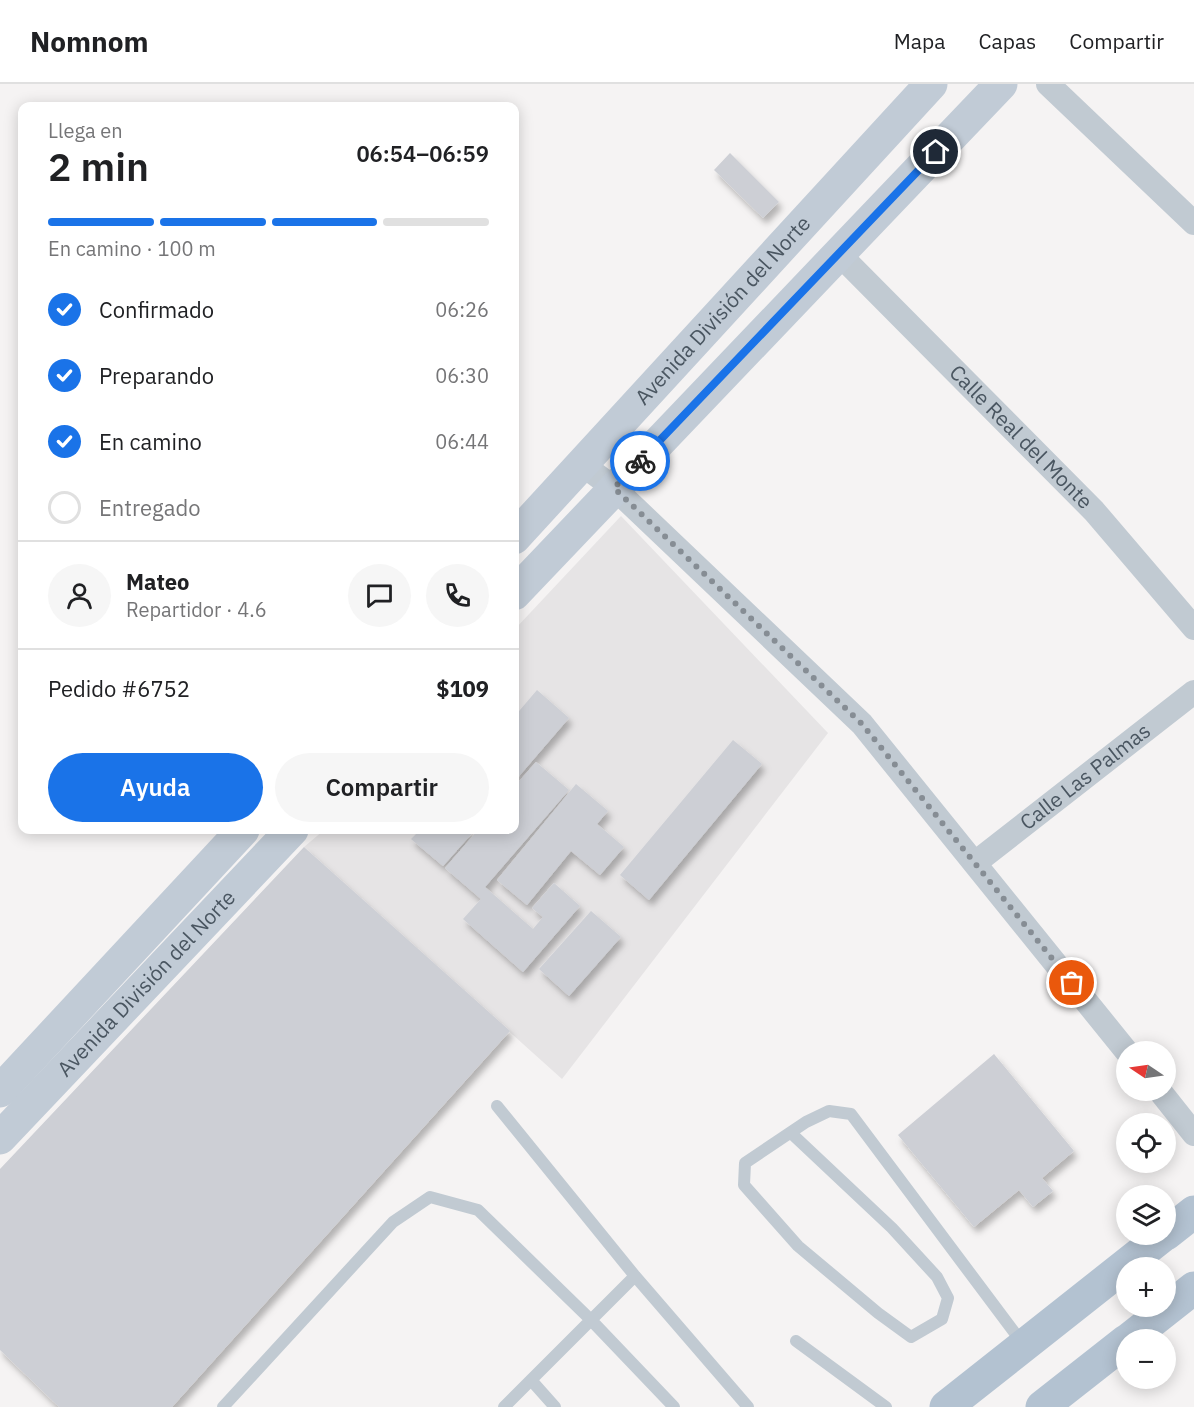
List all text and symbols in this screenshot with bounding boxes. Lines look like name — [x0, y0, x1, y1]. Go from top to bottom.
text: Nomnom — [30, 23, 149, 60]
text: Mapa — [894, 27, 945, 55]
text: Capas — [978, 27, 1036, 55]
text: Compartir — [1069, 27, 1164, 55]
text: Llega en — [48, 117, 123, 144]
pin — [910, 126, 961, 177]
icon: home — [919, 135, 952, 168]
text: 06:54–06:59 — [356, 139, 489, 168]
text: 2 min — [48, 141, 149, 192]
street label: Avenida División del Norte — [628, 209, 816, 410]
text: En camino · 100 m — [48, 235, 216, 262]
icon: check — [48, 293, 81, 326]
text: Confirmado — [99, 295, 214, 324]
text: 06:26 — [435, 296, 489, 323]
street label: Calle Real del Monte — [944, 358, 1099, 515]
icon: check — [48, 359, 81, 392]
text: Preparando — [99, 361, 214, 390]
text: 06:30 — [435, 362, 489, 389]
icon: check — [48, 425, 81, 458]
text: En camino — [99, 427, 202, 456]
text: 06:44 — [435, 428, 489, 455]
courier — [610, 431, 670, 491]
icon: bike — [624, 445, 657, 478]
text: Entregado — [99, 493, 200, 522]
button: person — [48, 564, 111, 627]
button: chat — [348, 564, 411, 627]
button: phone — [426, 564, 489, 627]
text: Mateo — [126, 567, 190, 596]
text: Repartidor · 4.6 — [126, 596, 267, 623]
text: Pedido #6752 — [48, 674, 190, 703]
text: $109 — [436, 674, 489, 703]
street label: Calle Las Palmas — [1014, 716, 1156, 836]
button: Ayuda — [48, 753, 263, 822]
button: Compartir — [275, 753, 489, 822]
street label: Avenida División del Norte — [51, 883, 241, 1082]
pin — [1046, 957, 1097, 1008]
icon: bag — [1055, 966, 1088, 999]
north arrow — [1116, 1041, 1176, 1101]
map controls — [1116, 1041, 1176, 1389]
button: locate — [1116, 1113, 1176, 1173]
button: layers — [1116, 1185, 1176, 1245]
button: + — [1116, 1257, 1176, 1317]
button: − — [1116, 1329, 1176, 1389]

